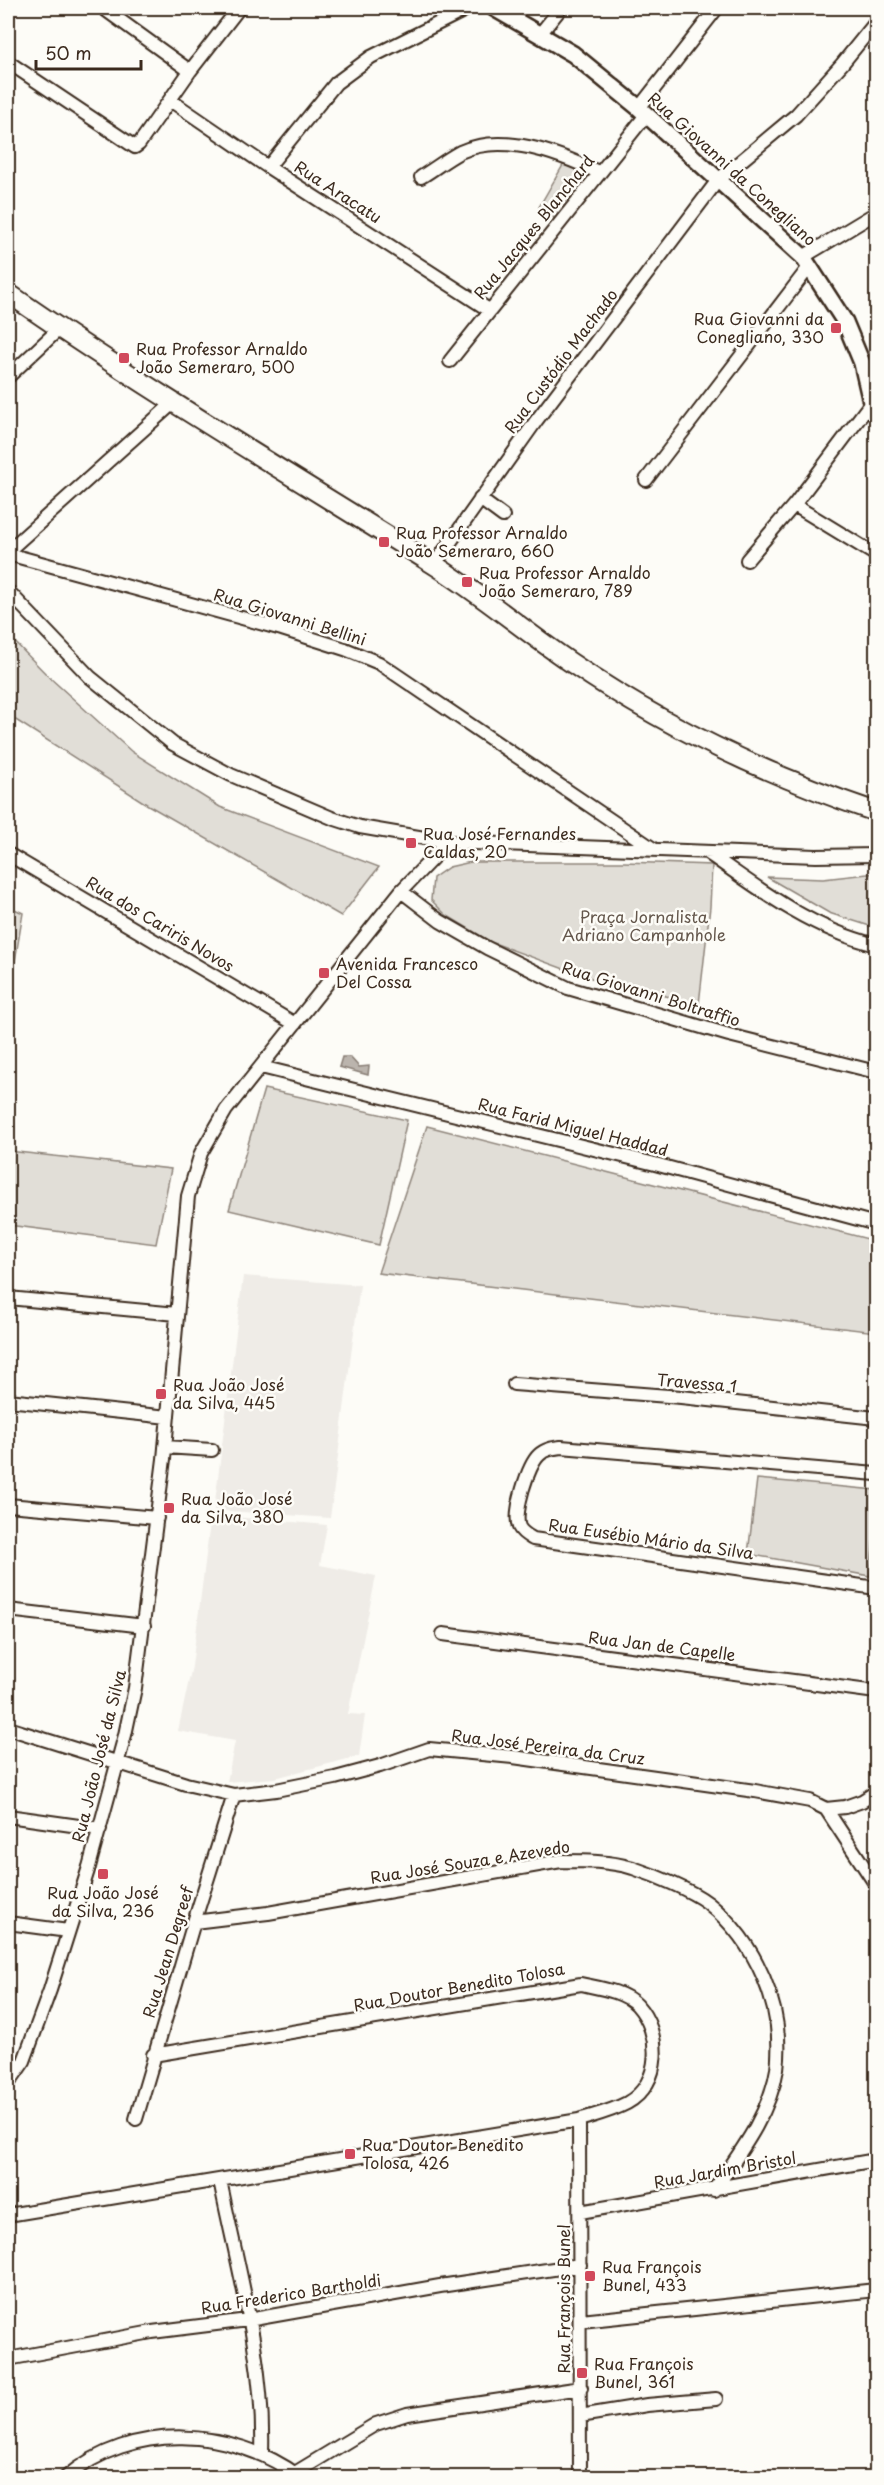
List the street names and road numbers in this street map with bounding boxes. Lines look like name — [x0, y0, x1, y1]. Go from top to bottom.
street label: Rua Giovanni da Conegliano — [643, 86, 822, 251]
street label: Rua Jacques Blanchard — [467, 149, 599, 304]
street label: Rua Aracatu — [290, 154, 387, 228]
street label: Rua Custódio Machado — [498, 283, 623, 438]
street label: Rua Giovanni Bellini — [211, 581, 370, 651]
street label: Rua dos Cariris Novos — [82, 869, 239, 977]
street label: Rua Giovanni Boltraffio — [559, 954, 743, 1032]
street label: Rua Farid Miguel Haddad — [476, 1091, 671, 1161]
street label: Travessa 1 — [656, 1367, 738, 1397]
street label: Rua Eusébio Mário da Silva — [547, 1512, 756, 1564]
street label: Rua Jan de Capelle — [587, 1624, 737, 1666]
street label: Rua João José da Silva — [65, 1667, 131, 1845]
street label: Rua José Pereira da Cruz — [450, 1722, 646, 1770]
street label: Rua José Souza e Azevedo — [368, 1833, 571, 1889]
street label: Rua Jean Degreef — [136, 1882, 199, 2020]
street label: Rua Doutor Benedito Tolosa — [352, 1956, 566, 2016]
street label: Rua Jardim Bristol — [652, 2145, 798, 2193]
street label: Rua François Bunel — [551, 2224, 575, 2374]
street label: Rua Frederico Bartholdi — [199, 2267, 383, 2319]

